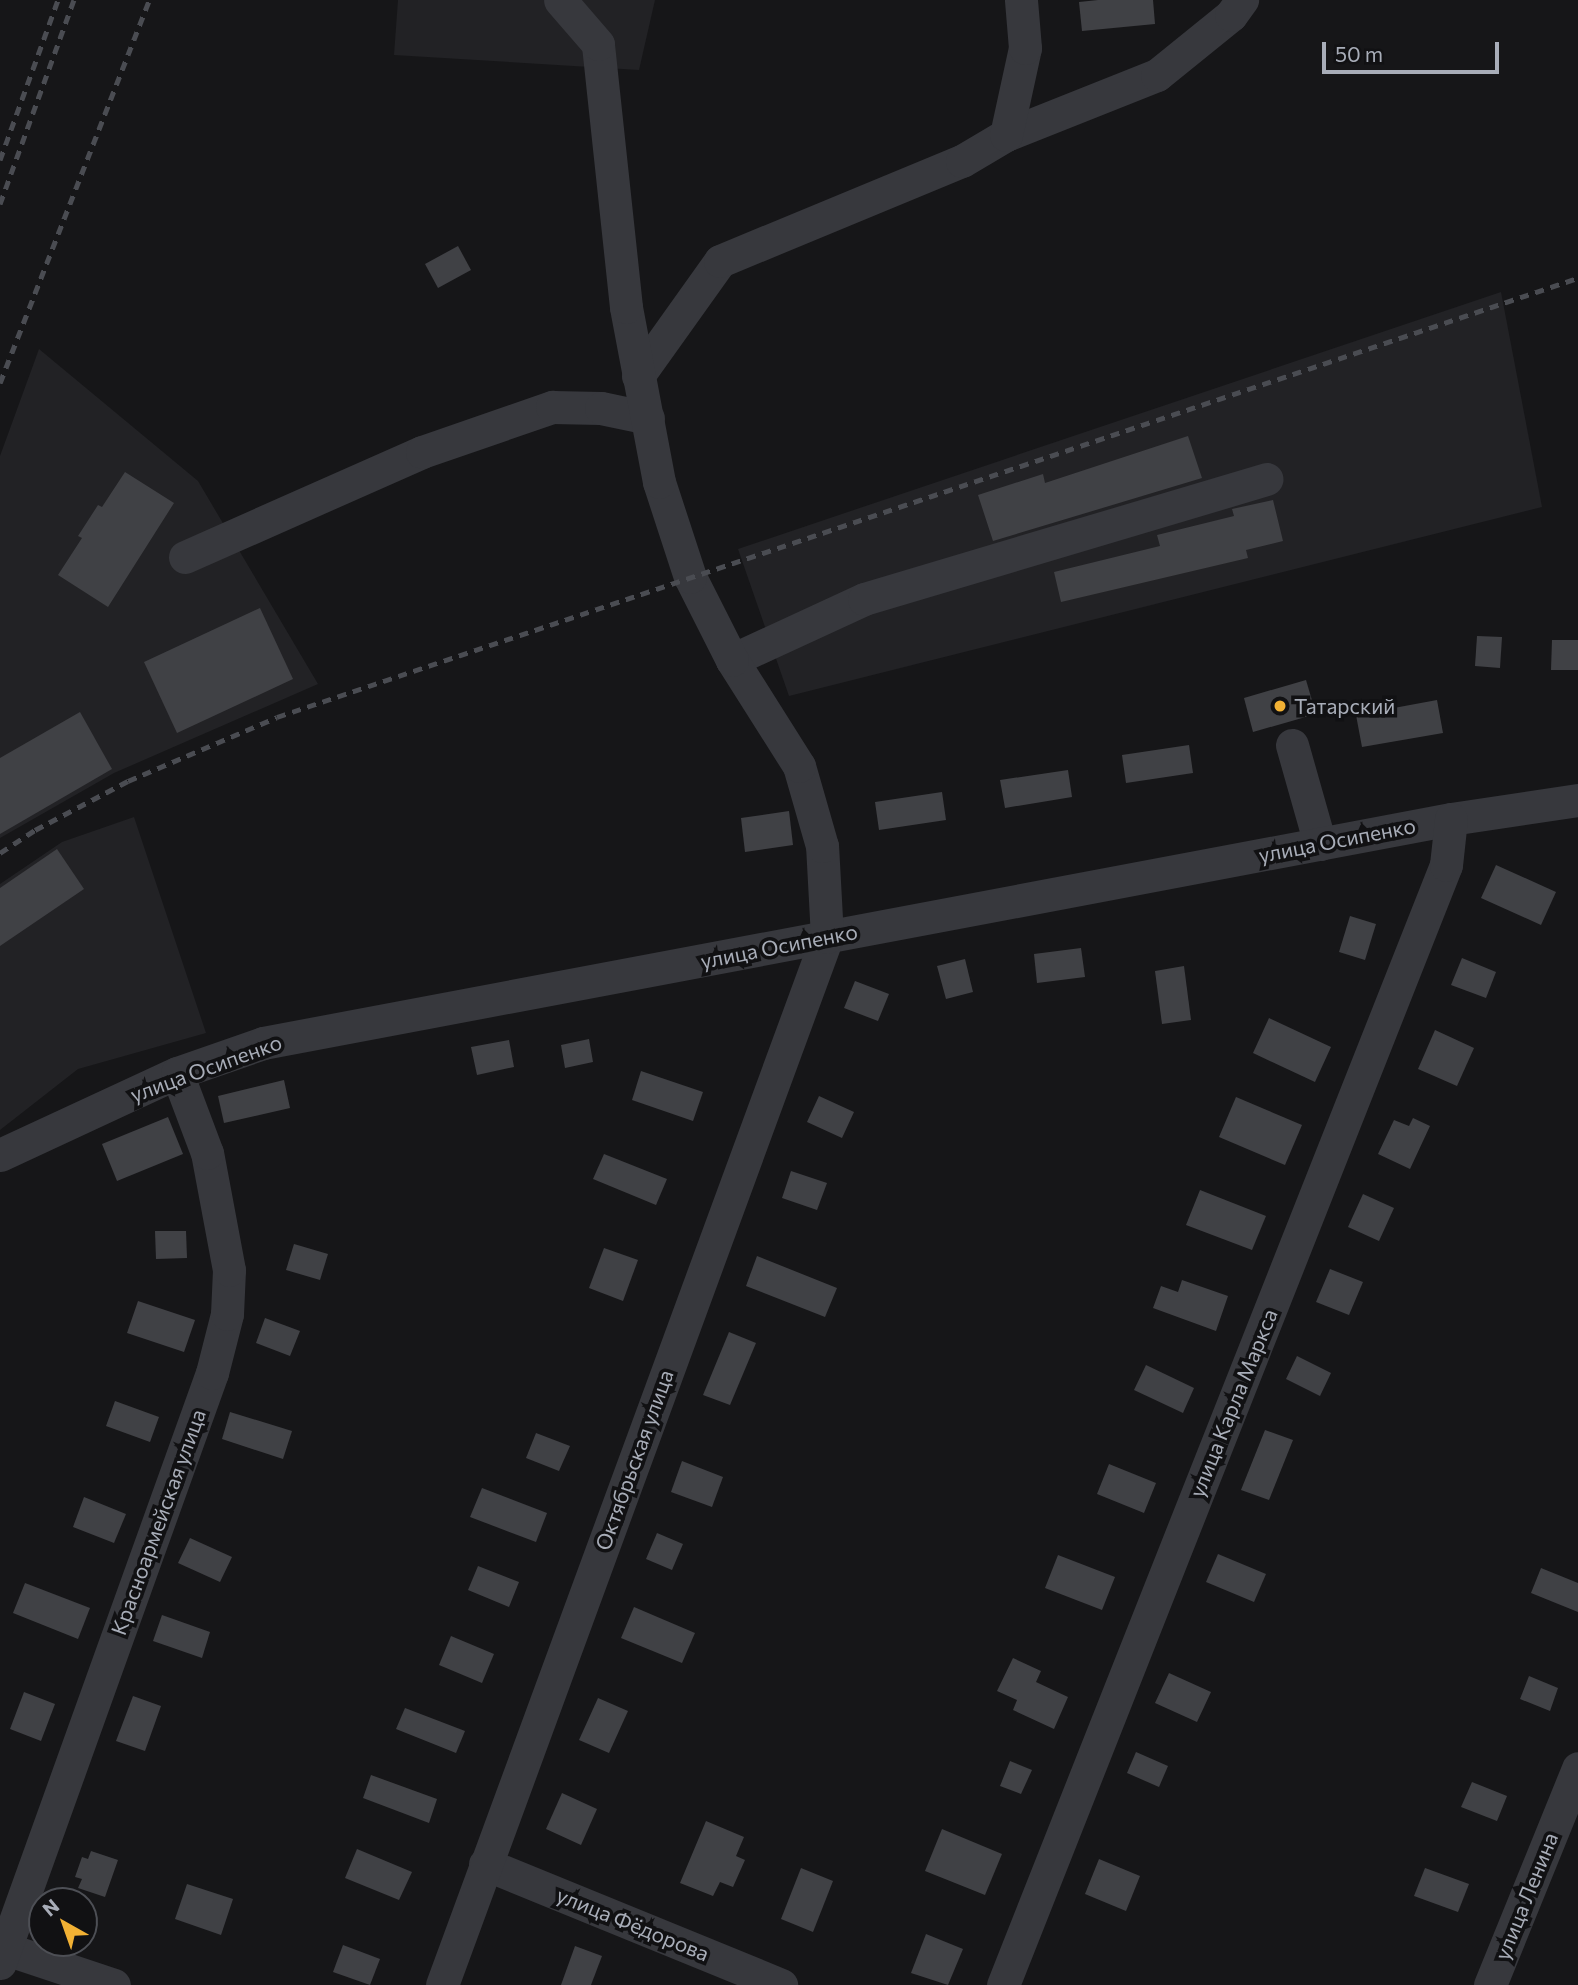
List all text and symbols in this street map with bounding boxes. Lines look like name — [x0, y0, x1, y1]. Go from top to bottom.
scale bar — [1326, 28, 1503, 72]
text: 50 m — [1335, 41, 1383, 66]
place label: Татарский — [1294, 693, 1395, 719]
marker: Татарский — [1272, 698, 1288, 714]
street label: улица Осипенко — [1256, 812, 1418, 868]
street label: улица Осипенко — [698, 918, 860, 974]
street label: улица Осипенко — [127, 1029, 285, 1107]
street label: улица Карла Маркса — [1184, 1305, 1282, 1501]
street label: Октябрьская улица — [590, 1366, 678, 1554]
street label: Красноармейская улица — [105, 1406, 211, 1638]
street label: улица Ленина — [1489, 1829, 1563, 1963]
street label: улица Фёдорова — [553, 1882, 713, 1966]
north arrow — [28, 1887, 98, 1957]
text: N — [38, 1894, 63, 1920]

